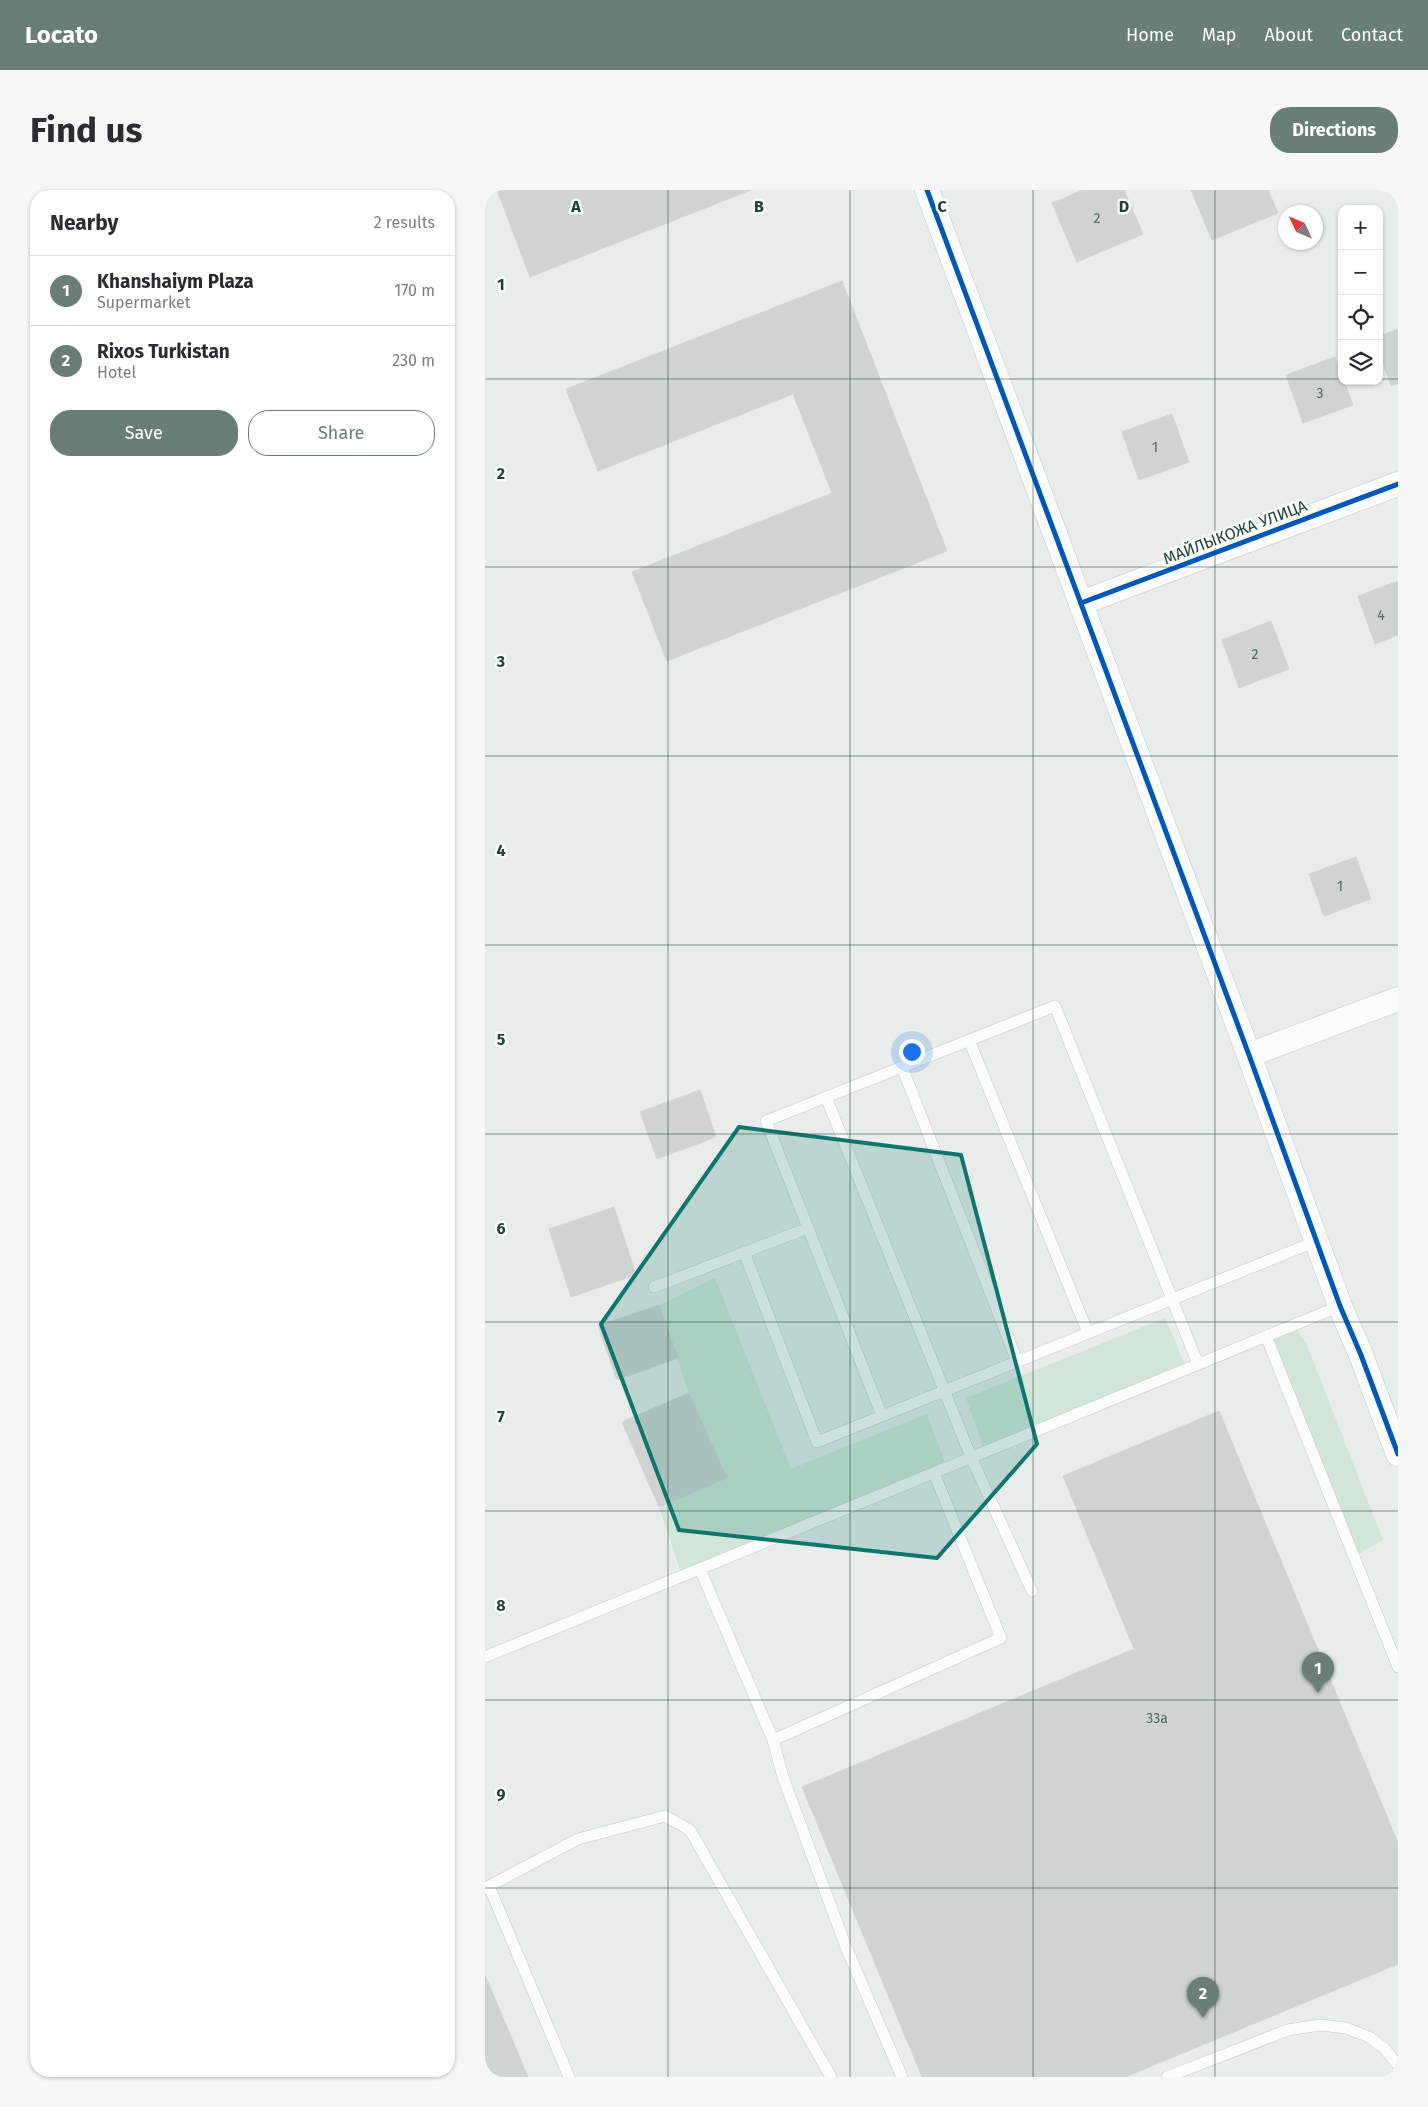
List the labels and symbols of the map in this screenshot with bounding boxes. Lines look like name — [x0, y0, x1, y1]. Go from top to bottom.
text: A — [570, 197, 581, 216]
text: B — [754, 197, 764, 216]
text: C — [937, 197, 947, 216]
text: D — [1119, 197, 1129, 216]
north arrow — [1278, 205, 1323, 250]
house number: 2 — [1094, 210, 1101, 227]
text: 1 — [497, 275, 505, 294]
house number: 3 — [1317, 385, 1324, 402]
house number: 1 — [1152, 439, 1158, 456]
text: 2 — [497, 464, 505, 483]
street label: МАЙЛЫКОЖА УЛИЦА — [1160, 496, 1310, 568]
house number: 4 — [1377, 607, 1385, 624]
house number: 2 — [1252, 646, 1259, 663]
text: 3 — [496, 652, 505, 671]
text: 4 — [496, 841, 506, 860]
house number: 1 — [1337, 878, 1343, 895]
text: 5 — [497, 1030, 506, 1049]
your location — [899, 1039, 925, 1065]
text: 6 — [496, 1219, 506, 1238]
text: 7 — [497, 1407, 505, 1426]
text: 8 — [496, 1596, 506, 1615]
pin: 1 — [1302, 1652, 1334, 1693]
house number: 33а — [1146, 1710, 1168, 1727]
text: 9 — [497, 1785, 506, 1804]
pin: 2 — [1187, 1977, 1219, 2018]

